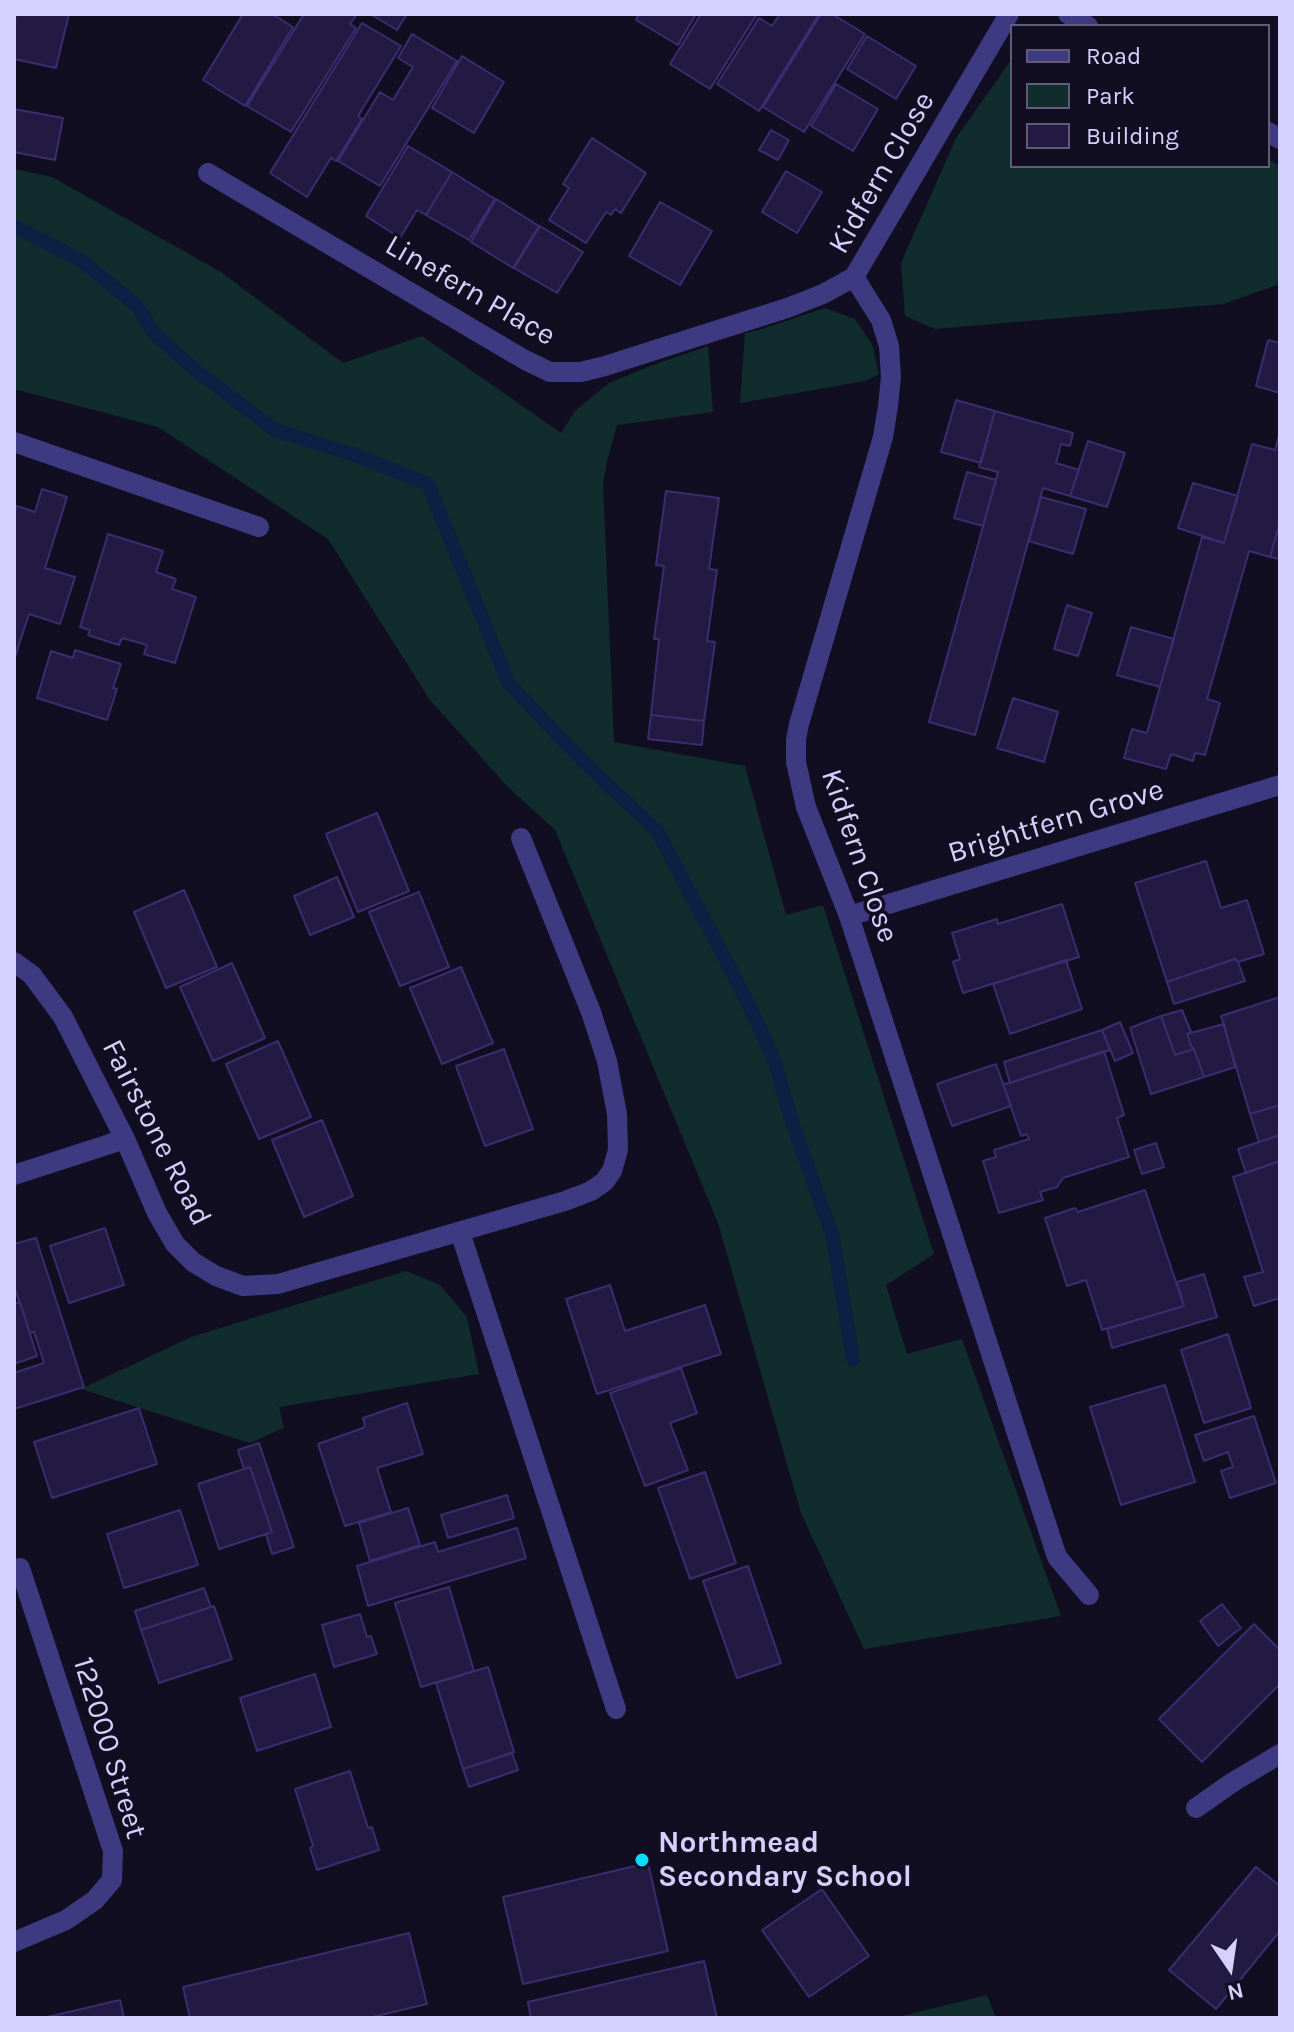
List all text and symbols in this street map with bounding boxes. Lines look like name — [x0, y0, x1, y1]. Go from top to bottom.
legend — [1010, 24, 1270, 168]
text: Road — [1086, 42, 1141, 70]
text: Park — [1086, 82, 1135, 110]
street label: Kidfern Close — [821, 86, 943, 260]
text: Building — [1086, 122, 1179, 150]
street label: Linefern Place — [378, 228, 562, 354]
street label: Kidfern Close — [813, 765, 905, 947]
street label: Brightfern Grove — [944, 772, 1168, 872]
street label: Fairstone Road — [94, 1034, 218, 1232]
street label: 122000 Street — [64, 1653, 154, 1843]
place label: Northmead Secondary School — [658, 1825, 912, 1896]
marker: Northmead Secondary School — [633, 1851, 651, 1869]
north arrow — [1190, 1928, 1270, 2008]
text: N — [1225, 1977, 1246, 2006]

